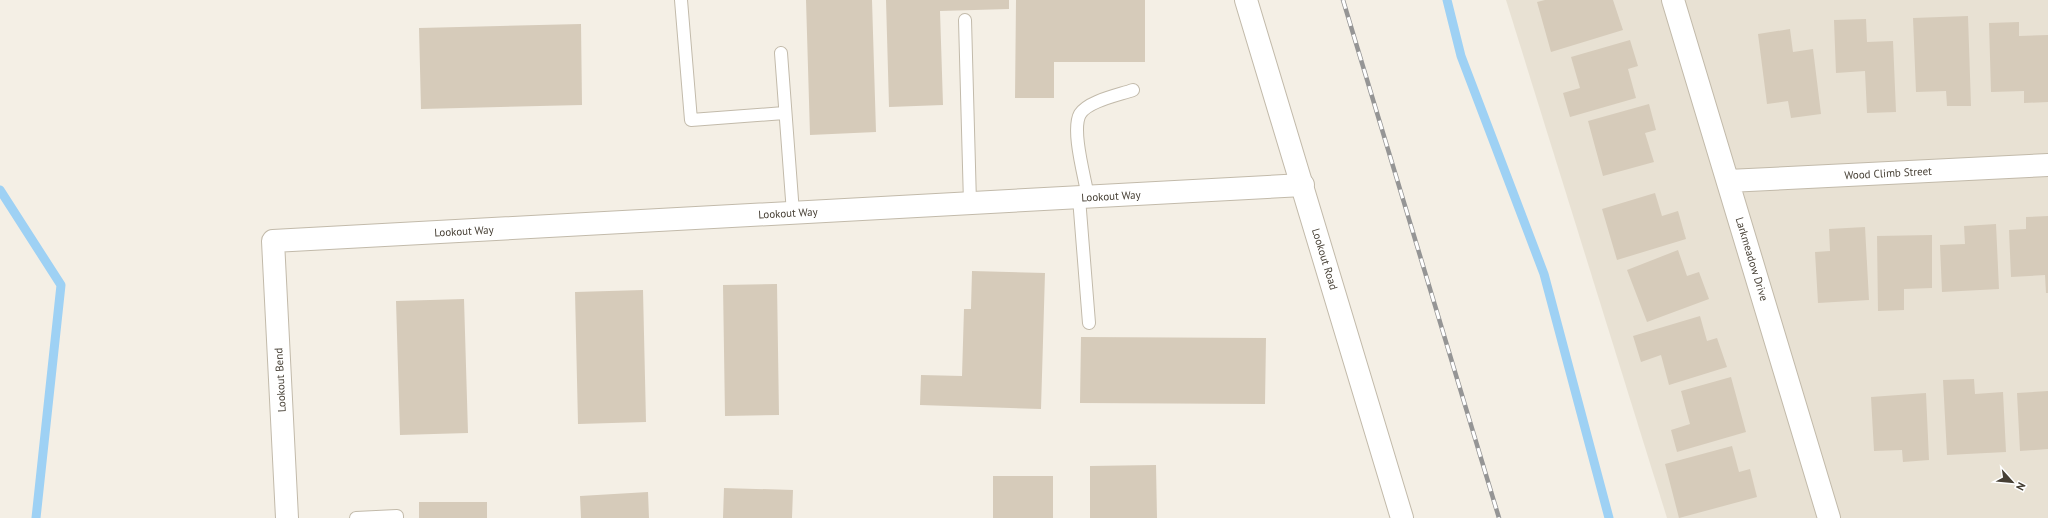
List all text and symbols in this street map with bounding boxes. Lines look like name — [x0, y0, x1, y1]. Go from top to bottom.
street label: Wood Climb Street — [1844, 164, 1932, 182]
street label: Lookout Way — [1081, 187, 1142, 205]
street label: Lookout Way — [758, 204, 819, 222]
street label: Larkmeadow Drive — [1733, 215, 1772, 303]
street label: Lookout Way — [434, 222, 495, 240]
street label: Lookout Road — [1309, 226, 1341, 292]
street label: Lookout Bend — [271, 347, 289, 413]
north arrow — [1992, 462, 2032, 502]
text: N — [2013, 480, 2029, 493]

